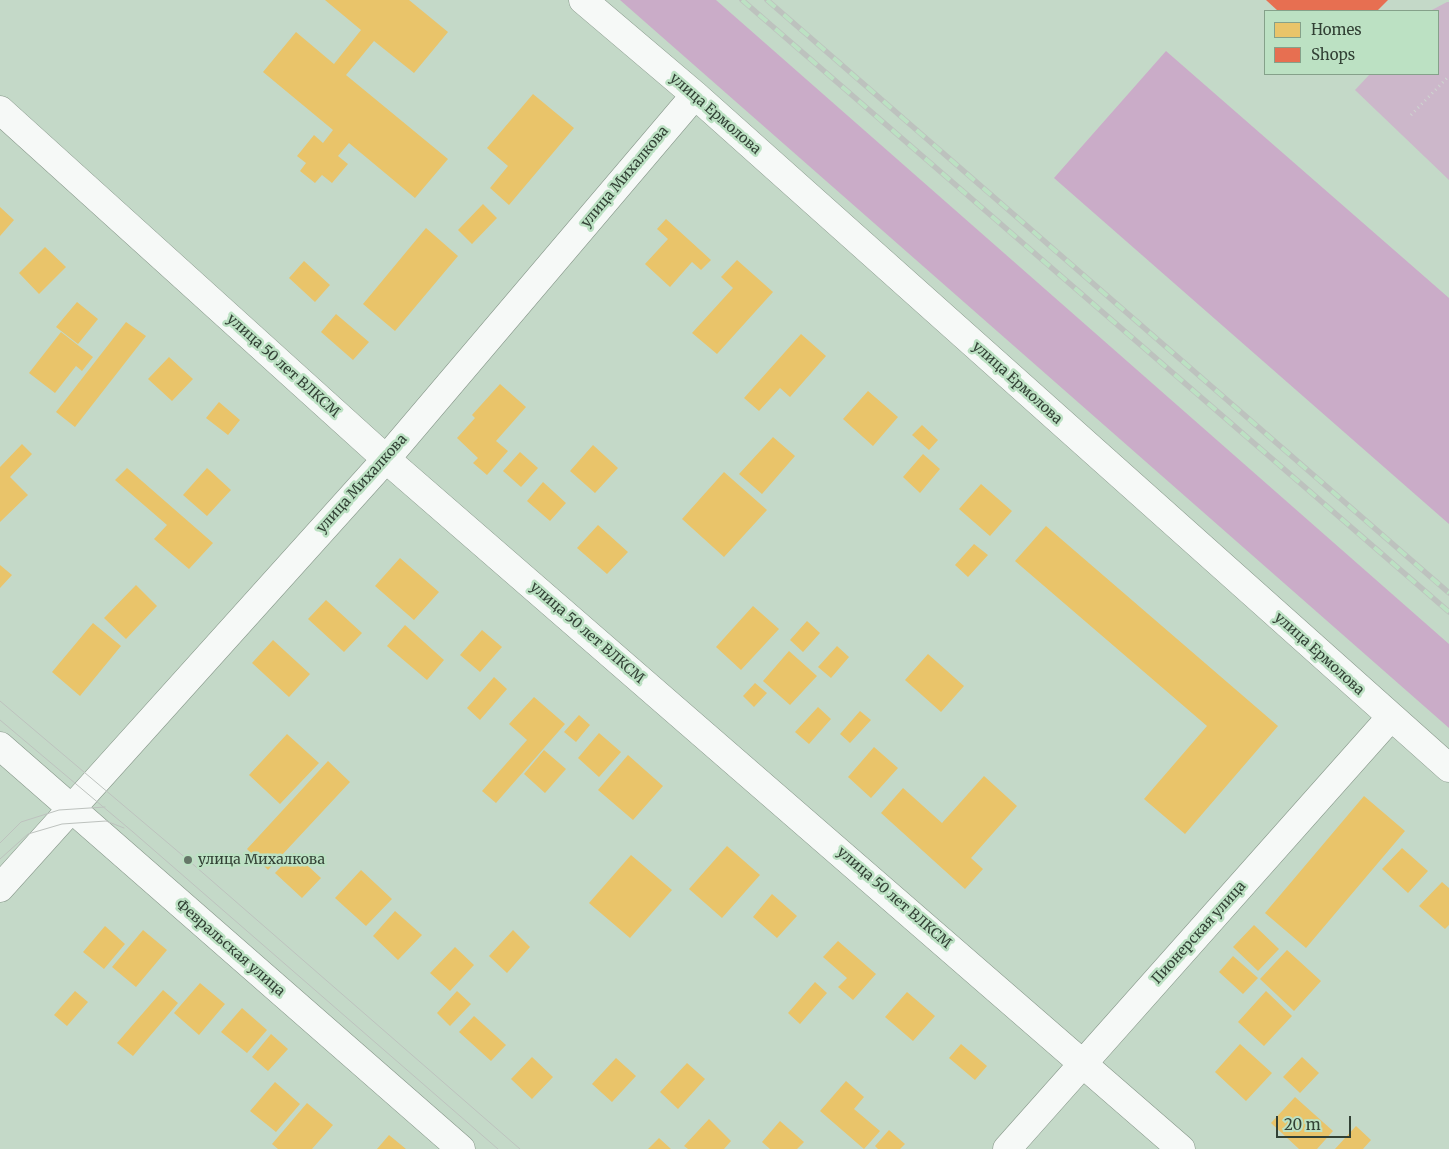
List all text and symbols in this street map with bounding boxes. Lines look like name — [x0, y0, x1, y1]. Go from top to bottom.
legend — [1264, 10, 1439, 75]
text: Homes — [1311, 20, 1362, 39]
text: Shops — [1311, 45, 1355, 64]
street label: улица Ермолова — [666, 70, 764, 158]
street label: улица Михалкова — [578, 123, 672, 231]
street label: улица 50 лет ВЛКСМ — [223, 311, 343, 421]
street label: улица Ермолова — [969, 338, 1065, 428]
street label: улица Михалкова — [313, 431, 411, 537]
street label: улица 50 лет ВЛКСМ — [526, 579, 648, 687]
street label: улица Ермолова — [1271, 609, 1367, 699]
street label: улица 50 лет ВЛКСМ — [833, 844, 955, 952]
place label: улица Михалкова — [198, 852, 325, 868]
marker: улица Михалкова — [182, 854, 194, 866]
street label: Пионерская улица — [1148, 878, 1250, 988]
street label: Февральская улица — [172, 896, 288, 1000]
scale bar — [1279, 1106, 1354, 1138]
text: 20 m — [1284, 1115, 1321, 1134]

